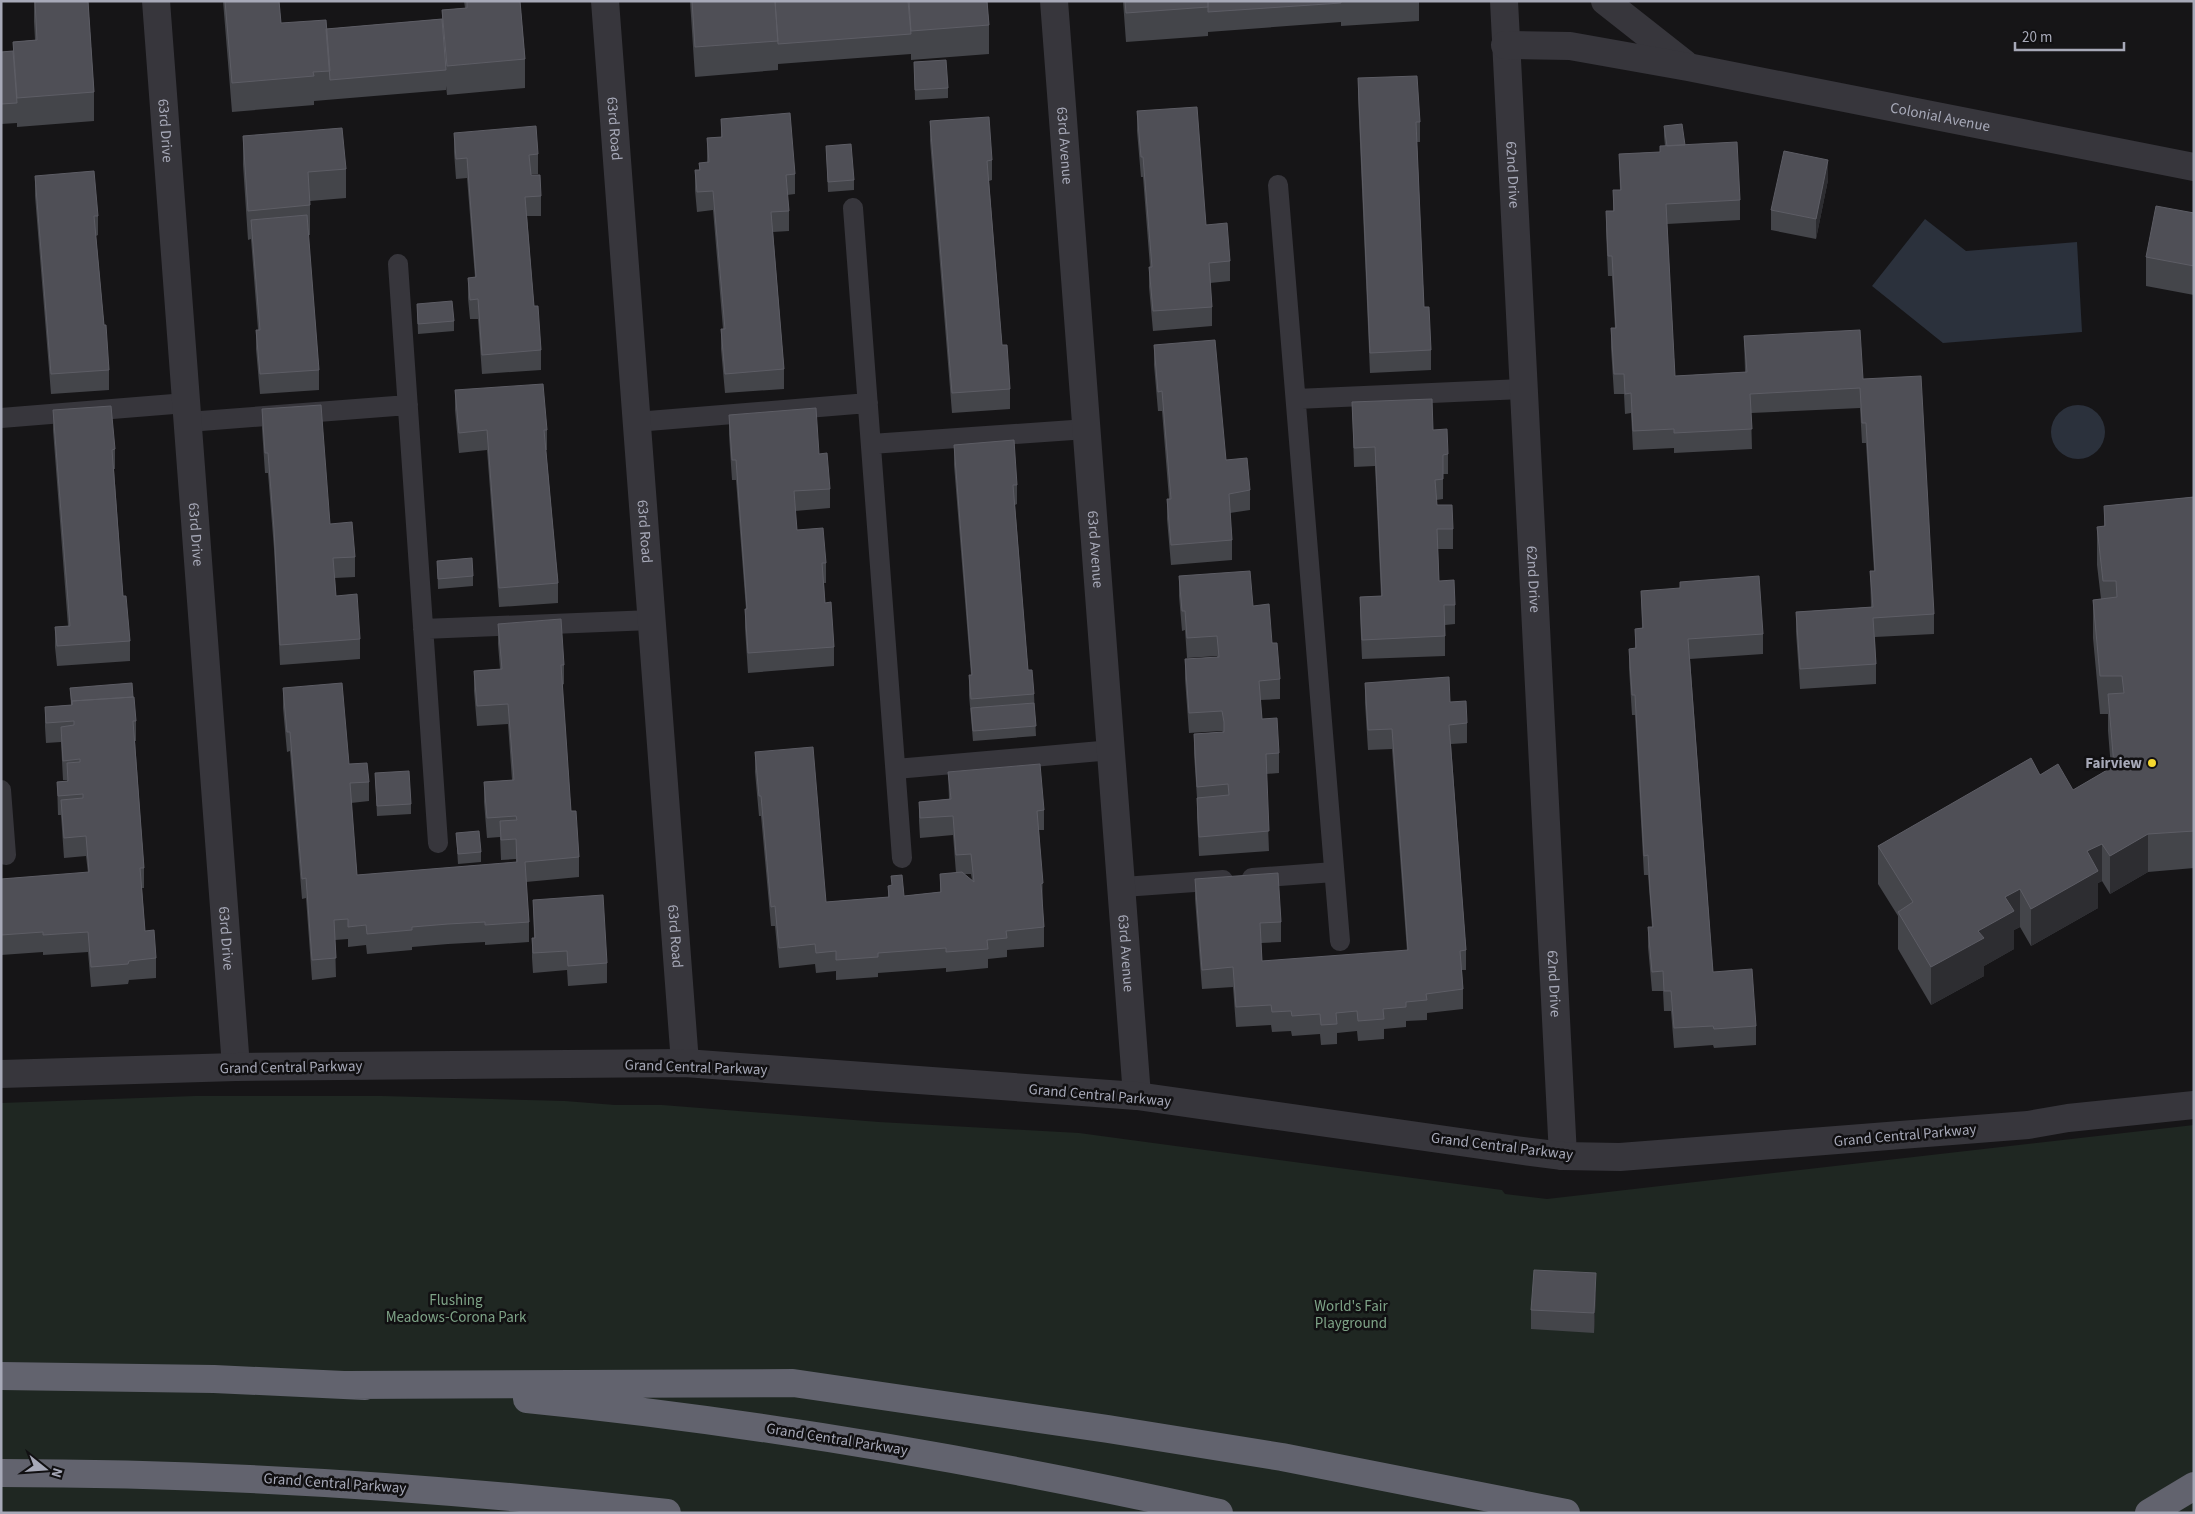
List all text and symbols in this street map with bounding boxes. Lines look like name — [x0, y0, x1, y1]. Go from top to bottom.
scale bar — [2015, 20, 2124, 52]
text: 20 m — [2022, 27, 2052, 48]
street label: 63rd Road — [601, 96, 627, 161]
street label: Colonial Avenue — [1888, 97, 1992, 137]
street label: 63rd Drive — [152, 98, 178, 163]
street label: 63rd Avenue — [1051, 106, 1078, 185]
street label: 62nd Drive — [1500, 141, 1525, 209]
street label: 63rd Road — [632, 499, 657, 564]
street label: 63rd Drive — [183, 502, 208, 567]
street label: 63rd Avenue — [1082, 510, 1108, 589]
street label: 62nd Drive — [1521, 545, 1545, 613]
place label: Fairview — [2085, 753, 2142, 774]
marker: Fairview — [2146, 757, 2158, 769]
street label: 63rd Road — [662, 904, 688, 969]
street label: 63rd Drive — [213, 906, 239, 971]
street label: 63rd Avenue — [1112, 914, 1139, 993]
street label: 62nd Drive — [1542, 950, 1566, 1018]
street label: Grand Central Parkway — [624, 1055, 768, 1080]
street label: Grand Central Parkway — [219, 1056, 363, 1079]
street label: Grand Central Parkway — [1028, 1079, 1172, 1112]
street label: Grand Central Parkway — [1833, 1119, 1977, 1152]
street label: Grand Central Parkway — [1430, 1127, 1574, 1166]
park label: Flushing Meadows-Corona Park — [386, 1290, 527, 1328]
park label: World's Fair Playground — [1314, 1296, 1388, 1334]
street label: Grand Central Parkway — [765, 1418, 909, 1461]
north arrow — [20, 1444, 70, 1494]
text: N — [46, 1465, 67, 1480]
street label: Grand Central Parkway — [263, 1468, 407, 1499]

